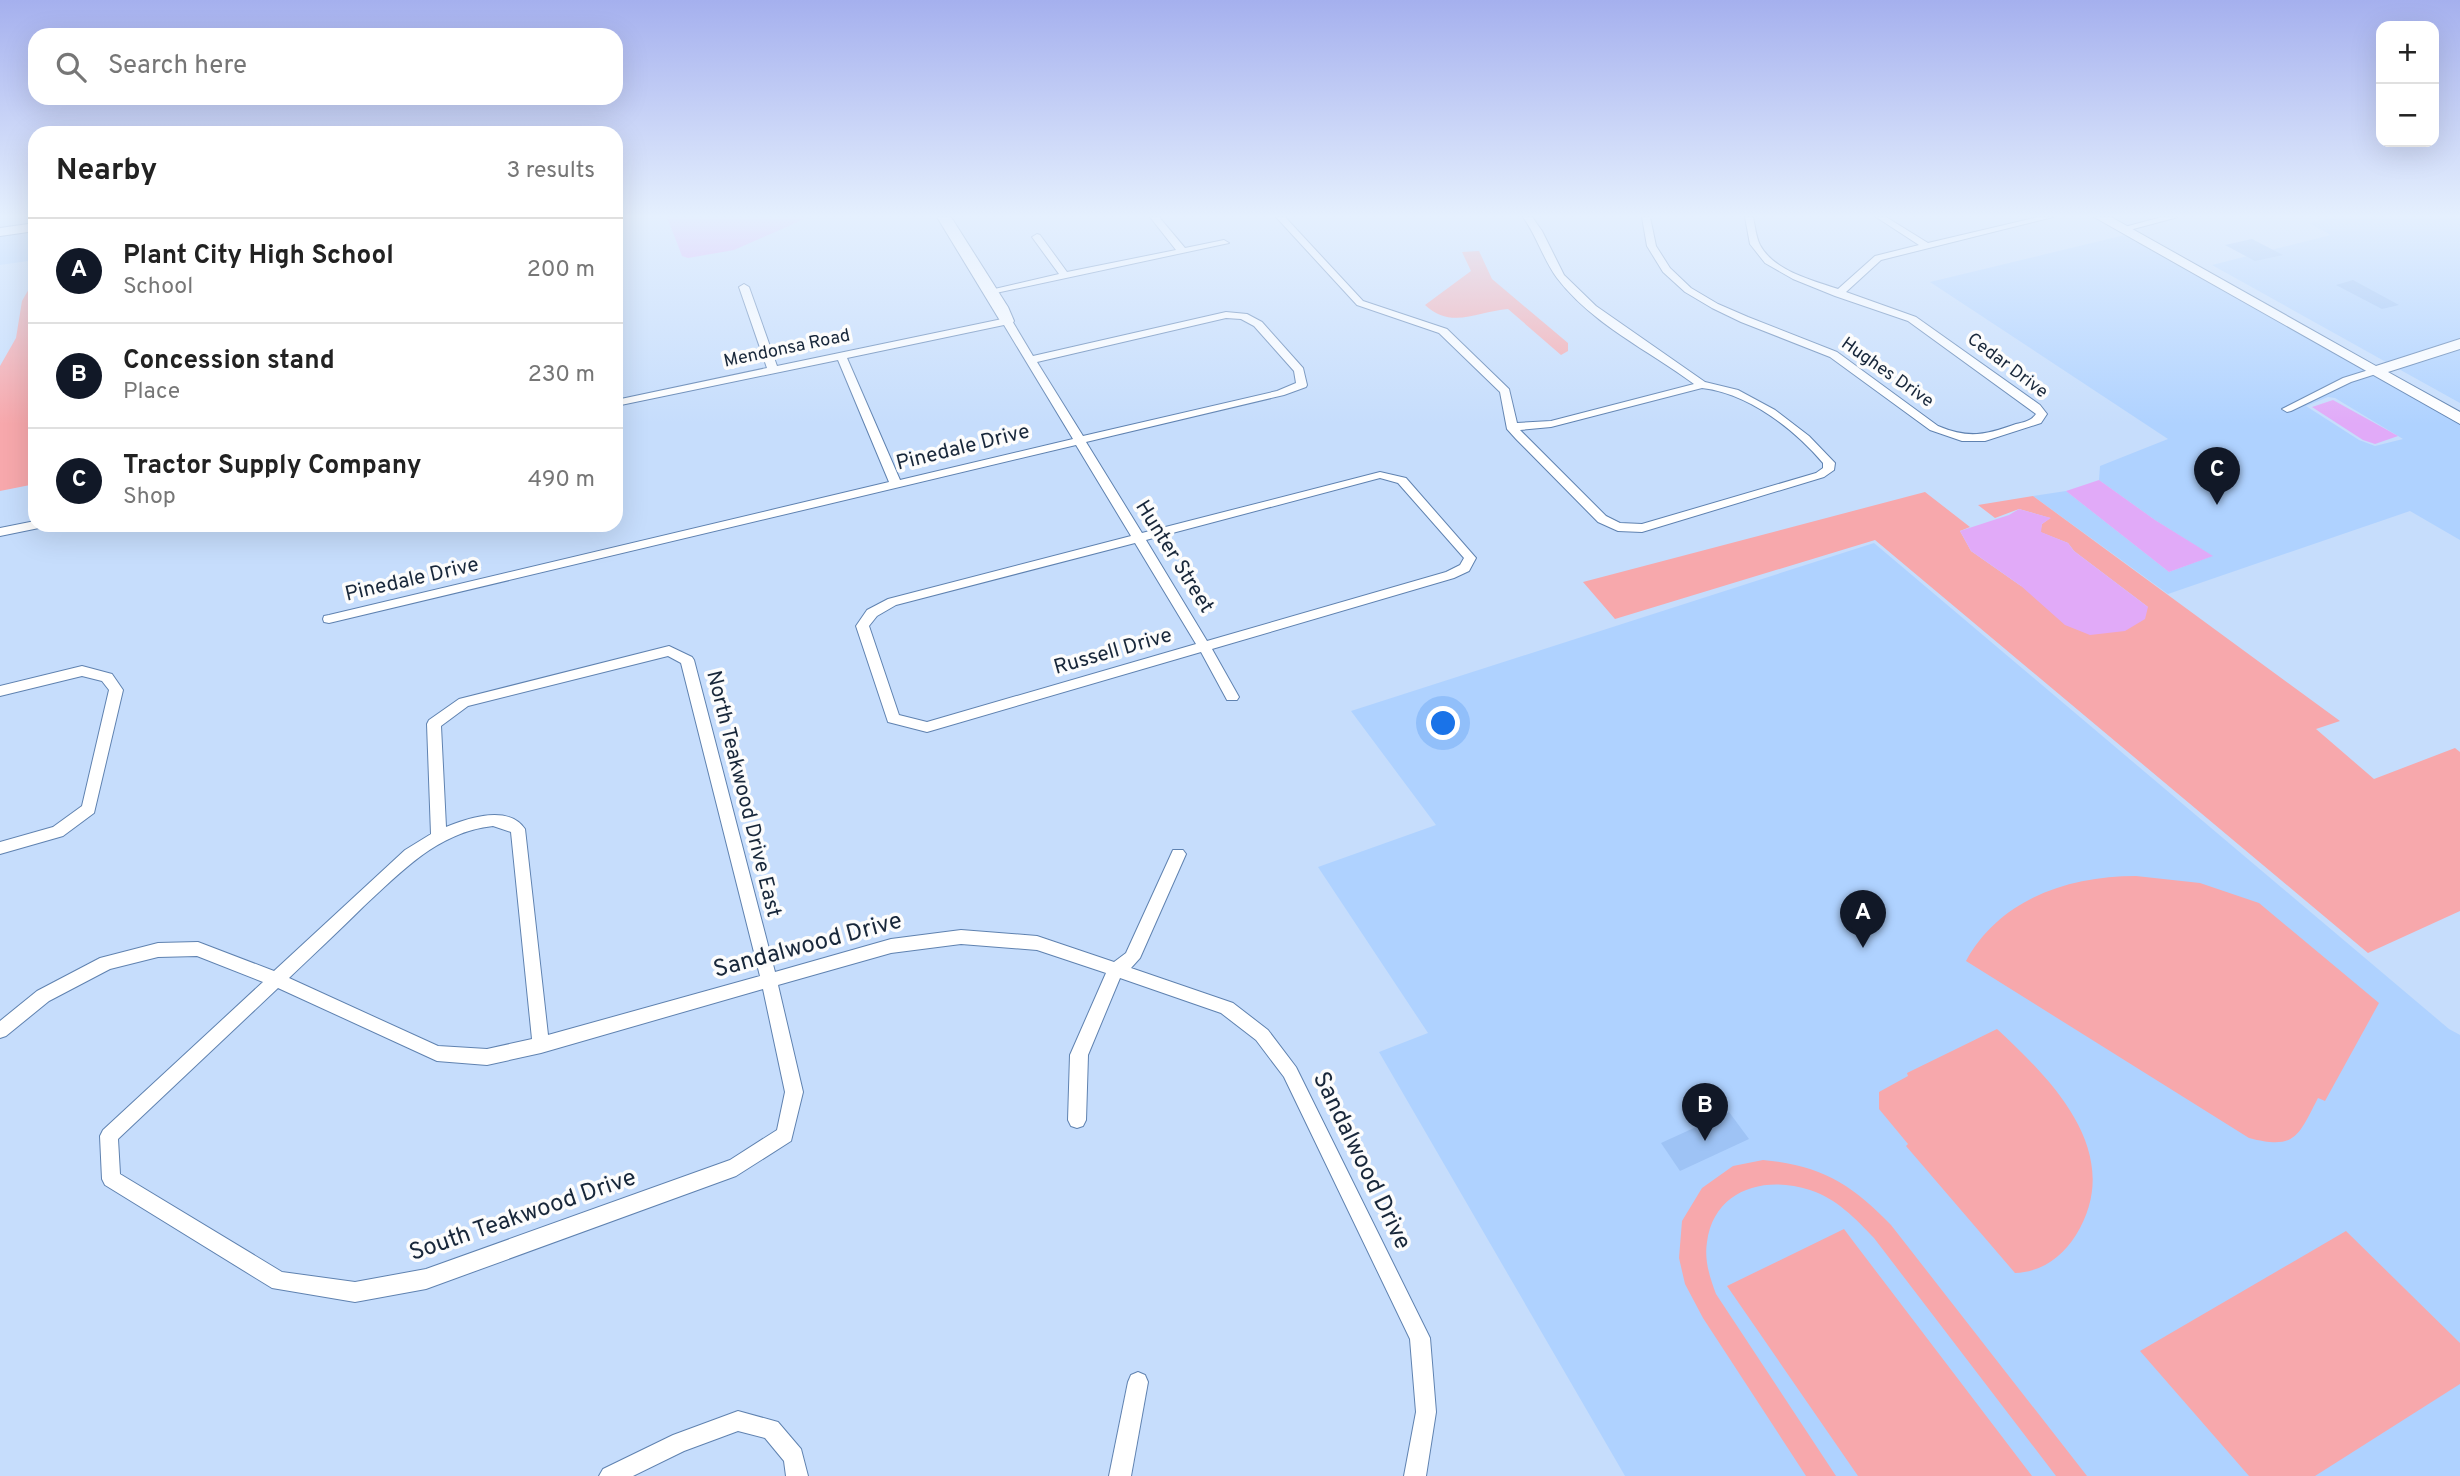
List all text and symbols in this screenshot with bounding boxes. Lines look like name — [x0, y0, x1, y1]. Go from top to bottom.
map controls — [2376, 21, 2439, 147]
button: + — [2376, 21, 2439, 84]
search box — [28, 28, 623, 105]
icon: search — [52, 48, 90, 86]
text: Search here — [108, 50, 247, 83]
button: − — [2376, 84, 2439, 147]
text: Nearby — [56, 153, 157, 190]
text: 3 results — [506, 157, 595, 186]
text: Plant City High School — [123, 240, 394, 273]
text: A — [71, 256, 87, 285]
text: 200 m — [527, 256, 595, 285]
text: School — [123, 273, 193, 302]
street label: Mendonsa Road — [722, 324, 852, 374]
street label: Cedar Drive — [1962, 328, 2052, 404]
street label: Hughes Drive — [1836, 333, 1938, 413]
text: Concession stand — [123, 345, 335, 378]
text: B — [71, 361, 87, 390]
text: 230 m — [528, 361, 595, 390]
text: Place — [123, 378, 180, 407]
street label: Pinedale Drive — [893, 418, 1033, 478]
pin: C — [2194, 447, 2240, 505]
text: Tractor Supply Company — [123, 450, 422, 483]
text: C — [72, 466, 86, 495]
text: 490 m — [528, 466, 595, 495]
text: Shop — [123, 483, 176, 512]
street label: Hunter Street — [1129, 495, 1219, 619]
street label: Pinedale Drive — [342, 551, 482, 609]
street label: Russell Drive — [1051, 622, 1175, 682]
street label: North Teakwood Drive East — [699, 668, 787, 920]
your location — [1426, 706, 1460, 740]
pin: A — [1840, 890, 1886, 948]
street label: Sandalwood Drive — [710, 906, 906, 986]
street label: Sandalwood Drive — [1305, 1067, 1417, 1255]
pin: B — [1682, 1083, 1728, 1141]
street label: South Teakwood Drive — [406, 1163, 640, 1269]

